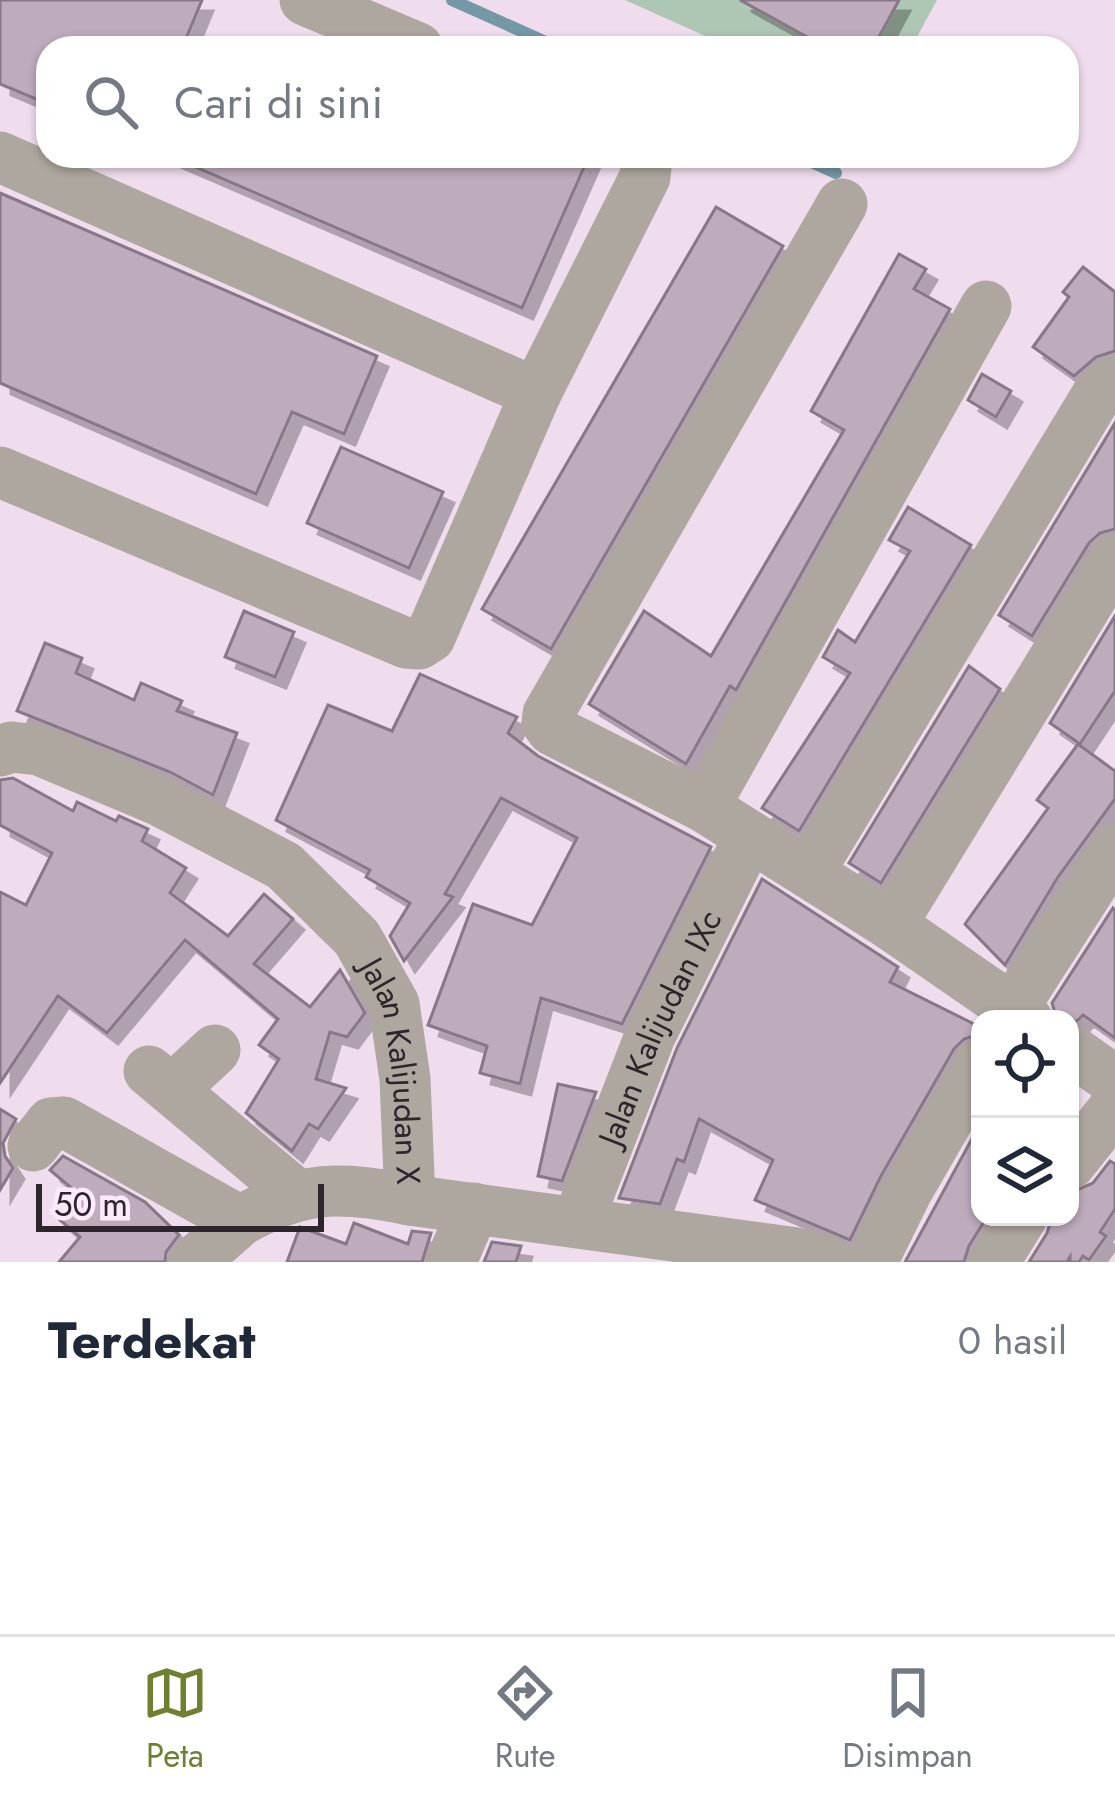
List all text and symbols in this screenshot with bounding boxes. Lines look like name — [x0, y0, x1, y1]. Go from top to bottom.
search box — [36, 36, 1079, 168]
icon: search — [78, 69, 144, 135]
text: Cari di sini — [174, 70, 383, 135]
street label: Jalan Kalijudan IXc — [585, 902, 733, 1156]
street label: Jalan Kalijudan X — [347, 946, 432, 1185]
map controls — [971, 1010, 1079, 1226]
button: locate — [971, 1010, 1079, 1118]
button: layers — [971, 1118, 1079, 1226]
scale bar — [36, 1178, 324, 1231]
text: 50 m — [54, 1181, 128, 1228]
text: Terdekat — [48, 1303, 256, 1377]
text: 0 hasil — [958, 1312, 1067, 1369]
tab: Peta — [142, 1660, 208, 1779]
tab: Rute — [492, 1660, 558, 1779]
tab: Disimpan — [842, 1660, 973, 1779]

